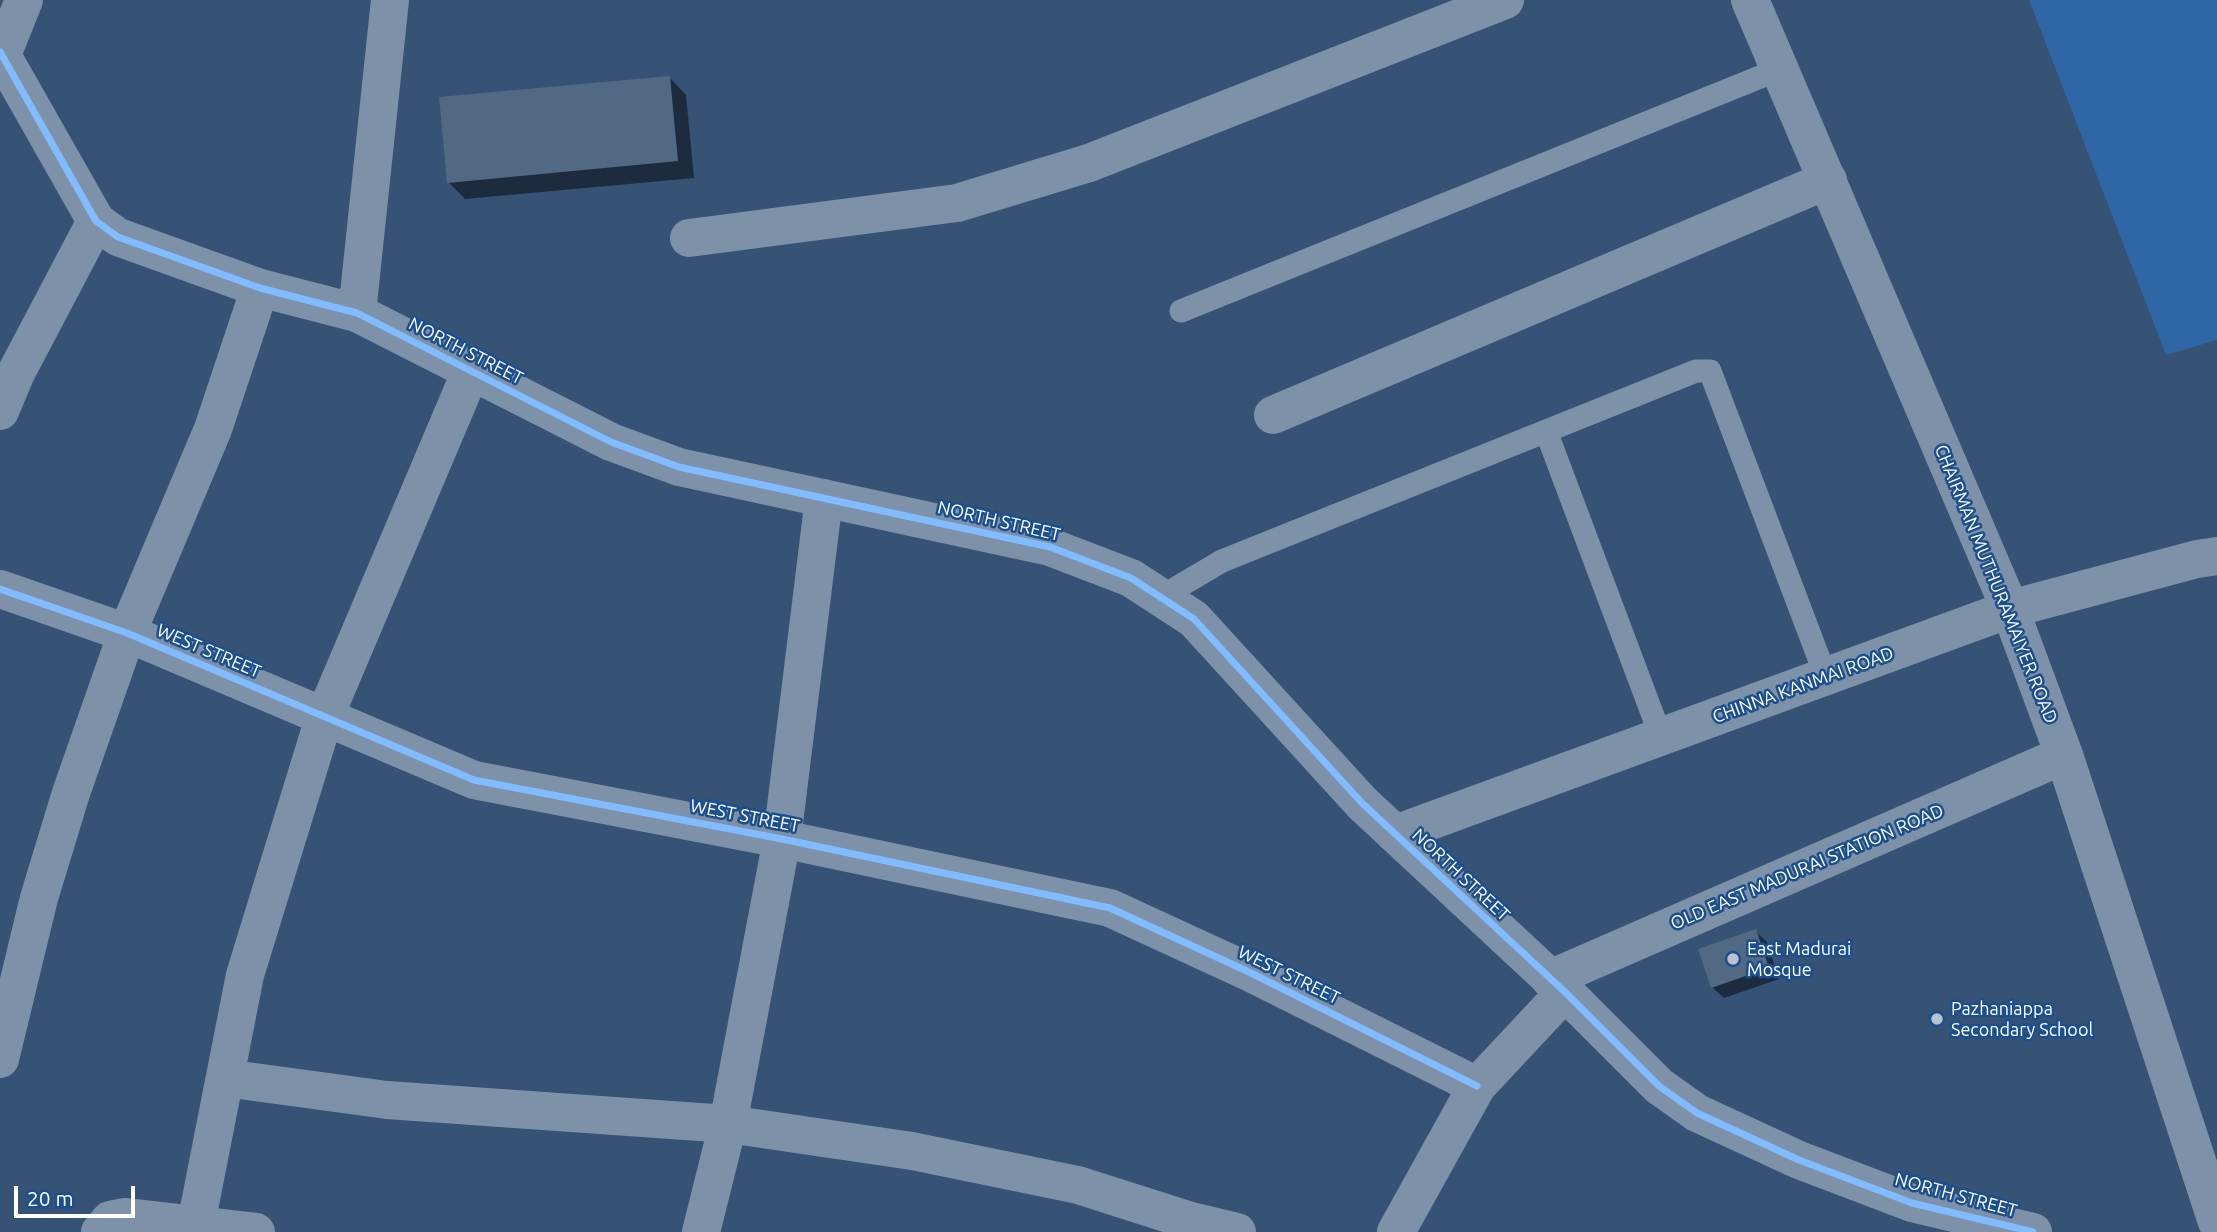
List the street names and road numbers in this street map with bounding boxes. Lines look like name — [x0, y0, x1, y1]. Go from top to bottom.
street label: NORTH STREET — [405, 313, 527, 389]
street label: CHAIRMAN MUTHURAMAIYER ROAD — [1930, 441, 2062, 727]
street label: NORTH STREET — [935, 496, 1063, 546]
street label: WEST STREET — [154, 619, 264, 683]
street label: CHINNA KANMAI ROAD — [1709, 642, 1897, 728]
street label: WEST STREET — [688, 795, 802, 837]
street label: OLD EAST MADURAI STATION ROAD — [1667, 800, 1947, 934]
street label: NORTH STREET — [1408, 824, 1514, 926]
street label: WEST STREET — [1234, 941, 1344, 1009]
street label: NORTH STREET — [1893, 1168, 2019, 1222]

